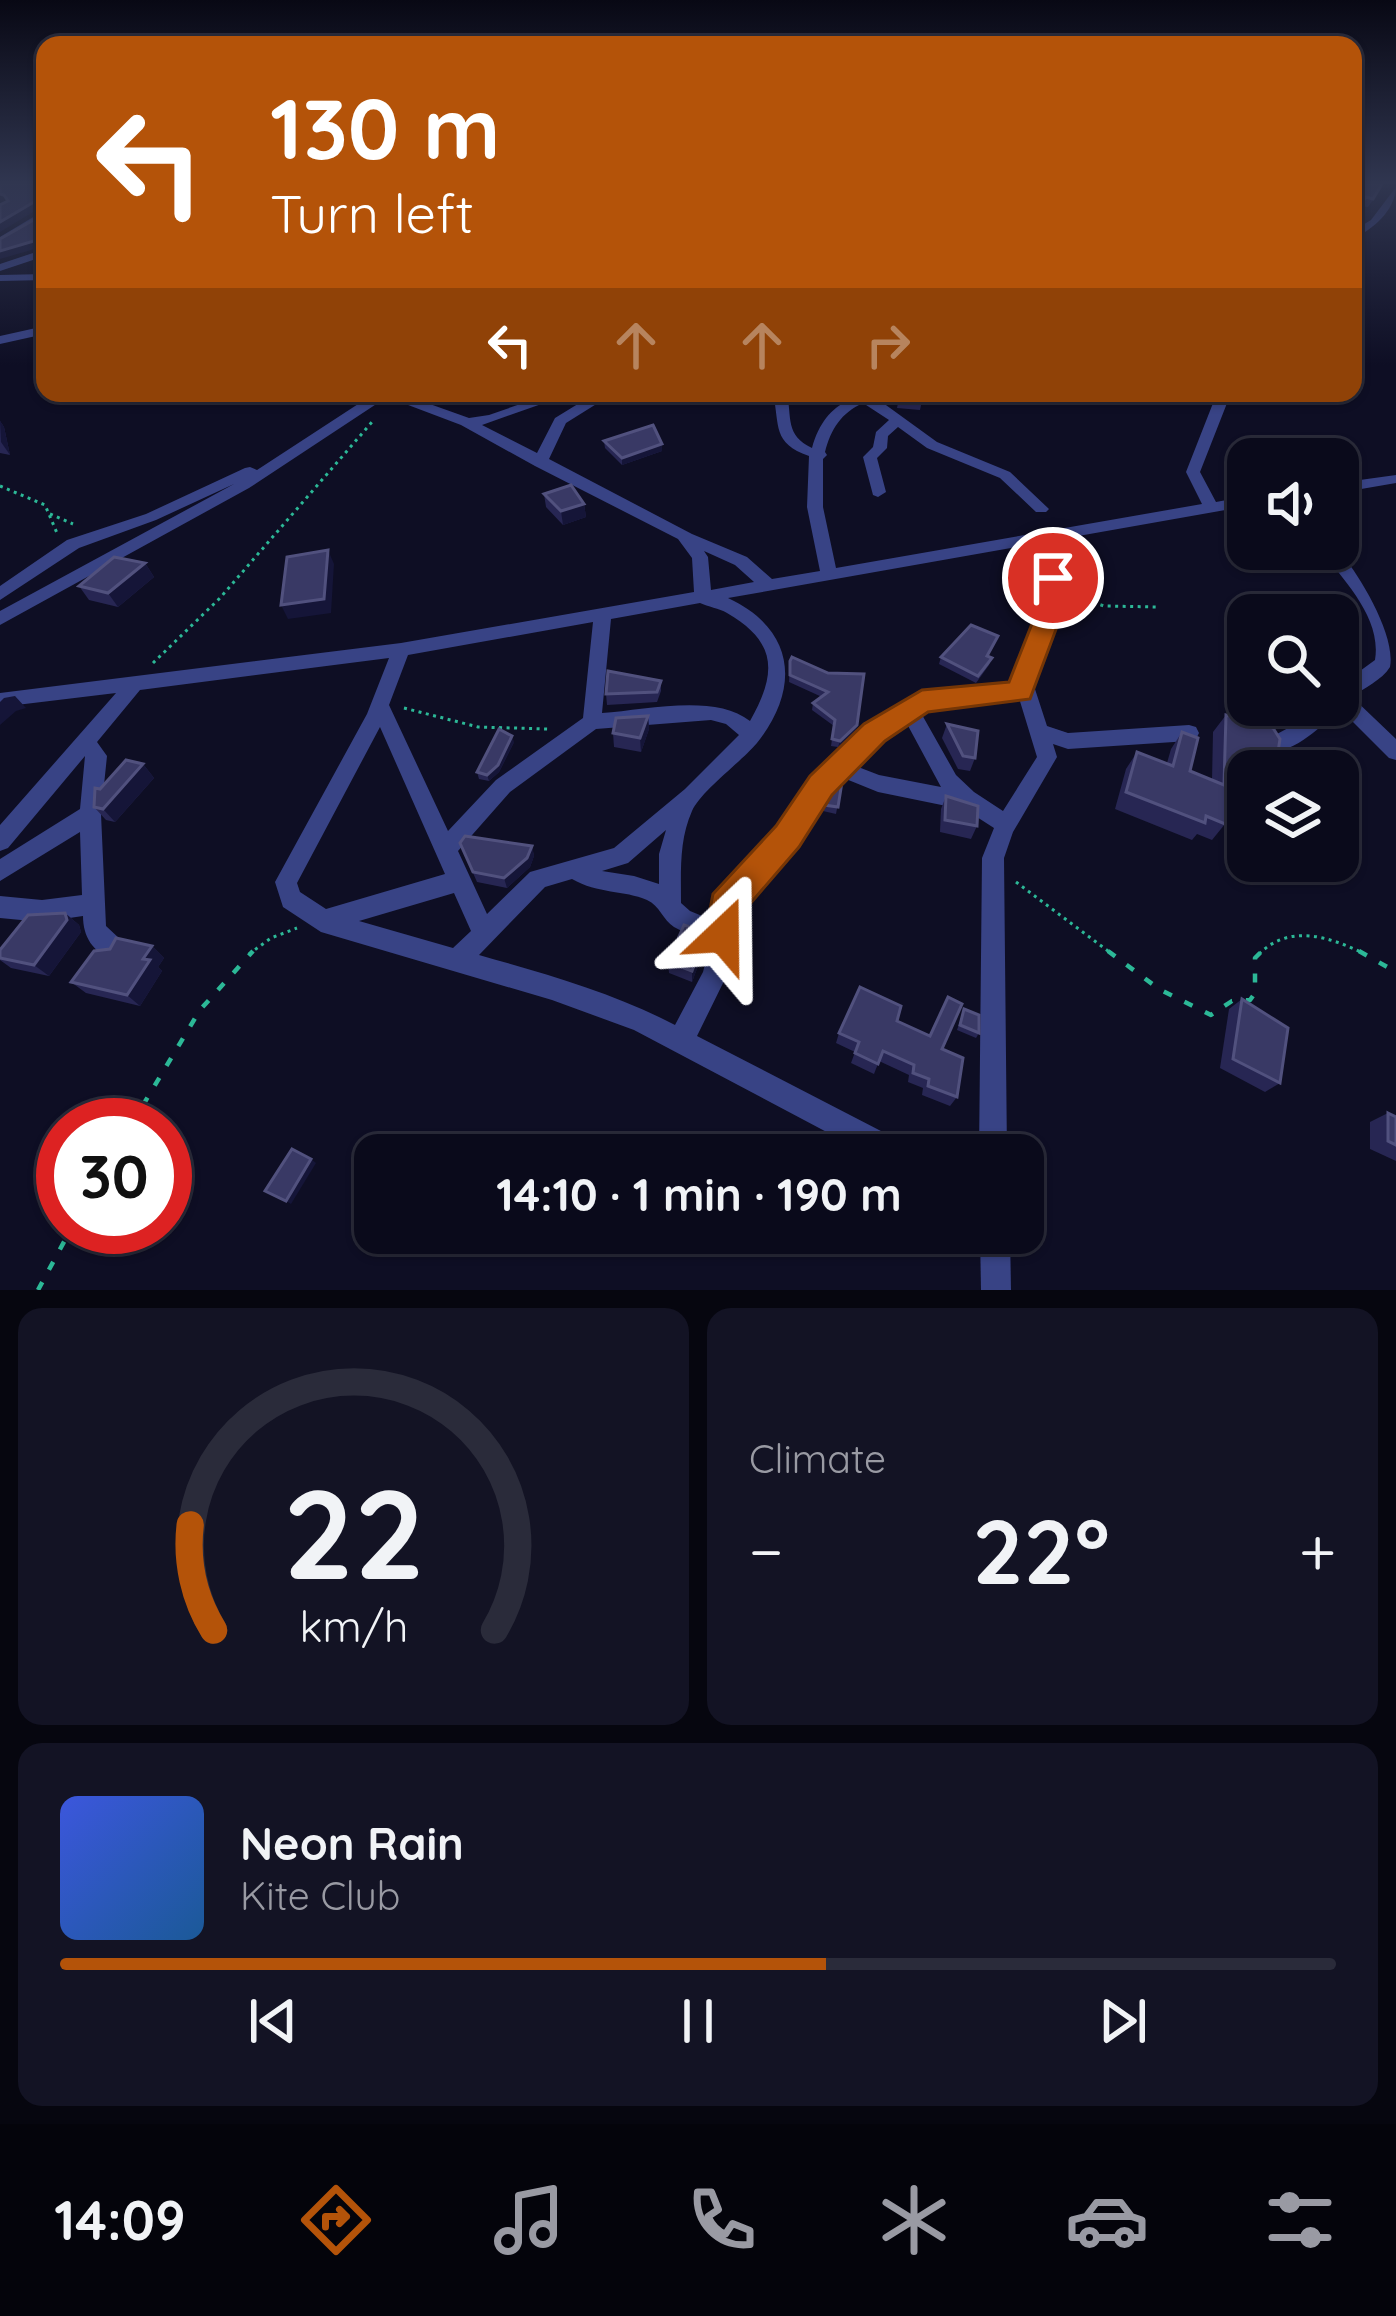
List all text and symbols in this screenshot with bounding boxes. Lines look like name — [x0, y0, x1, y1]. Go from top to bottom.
text: 130 m — [270, 75, 500, 180]
icon: left — [72, 84, 228, 240]
text: Turn left — [270, 179, 474, 247]
icon: left — [477, 312, 543, 378]
icon: ahead — [603, 312, 669, 378]
icon: ahead — [729, 312, 795, 378]
icon: right — [855, 312, 921, 378]
map controls — [1227, 438, 1359, 882]
button: sound — [1227, 438, 1359, 570]
pin — [1002, 527, 1104, 629]
icon: arrive — [1020, 545, 1086, 611]
button: search — [1227, 594, 1359, 726]
button: layers — [1227, 750, 1359, 882]
position arrow — [660, 872, 786, 998]
speed limit sign: 30 — [36, 1098, 192, 1254]
text: 14:10 · 1 min · 190 m — [496, 1166, 902, 1222]
text: Climate — [749, 1434, 886, 1483]
text: 22 — [282, 1454, 425, 1610]
text: 22° — [972, 1494, 1110, 1607]
text: − — [749, 1509, 783, 1592]
text: + — [1299, 1509, 1336, 1592]
text: km/h — [299, 1598, 408, 1652]
text: Neon Rain — [240, 1815, 464, 1871]
text: Kite Club — [240, 1871, 400, 1920]
icon: previous — [240, 1988, 306, 2054]
icon: pause — [665, 1988, 731, 2054]
icon: next — [1090, 1988, 1156, 2054]
icon: directions — [294, 2178, 378, 2262]
icon: music — [487, 2178, 571, 2262]
icon: phone — [680, 2178, 764, 2262]
icon: climate — [872, 2178, 956, 2262]
icon: car — [1065, 2178, 1149, 2262]
icon: filters — [1258, 2178, 1342, 2262]
text: 14:09 — [54, 2186, 186, 2254]

